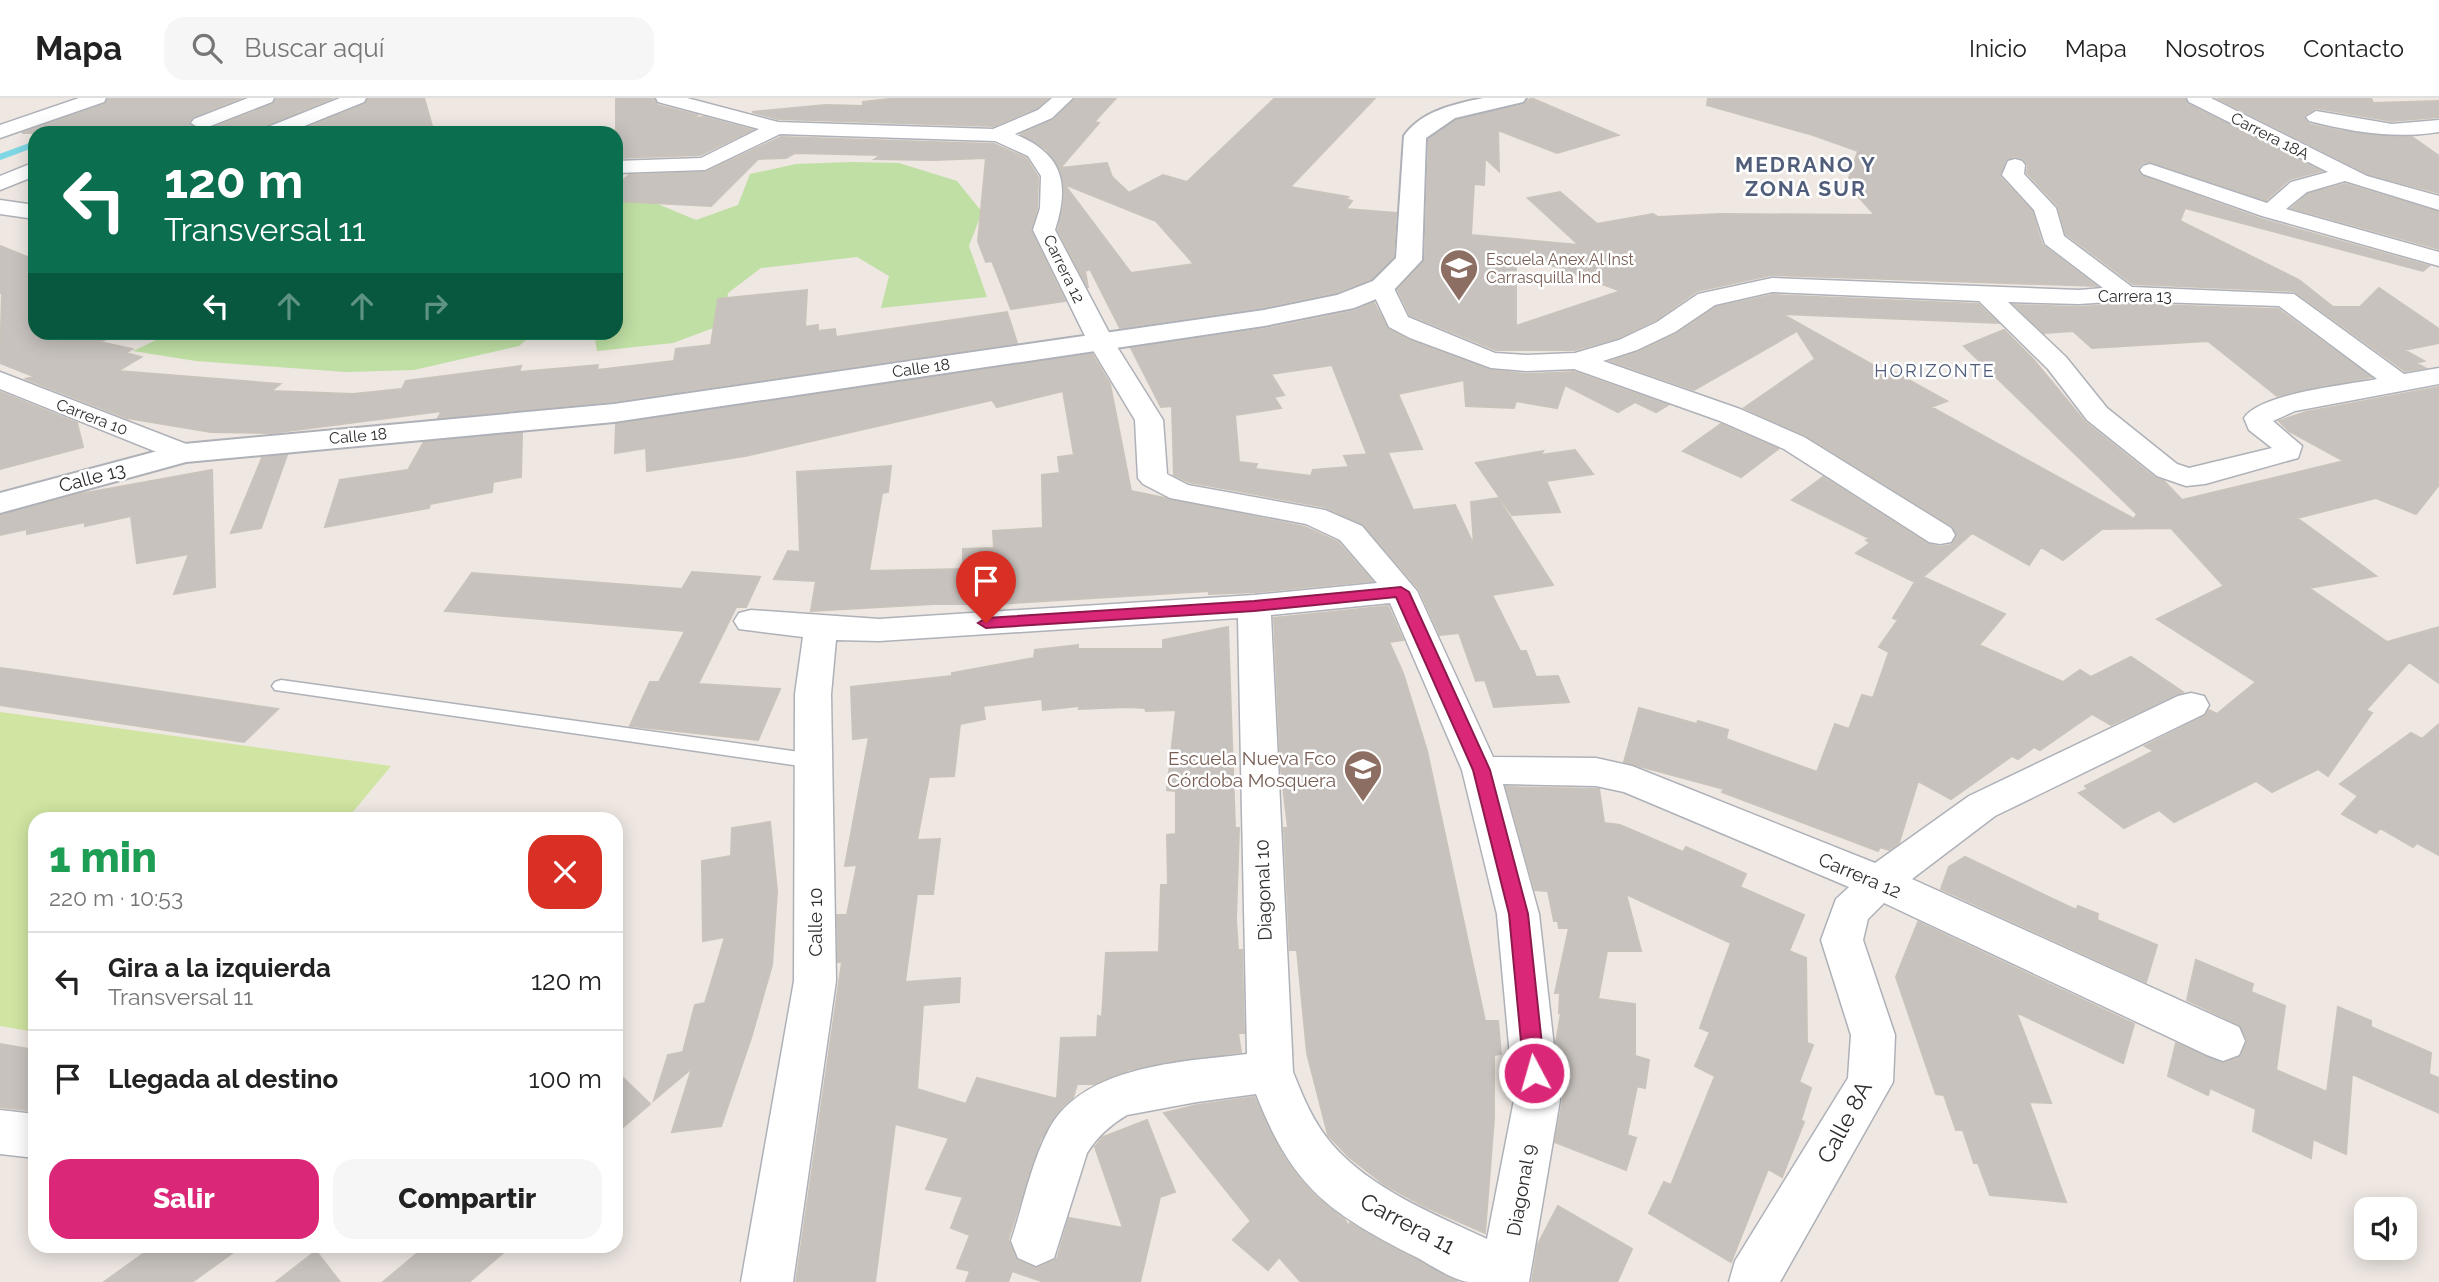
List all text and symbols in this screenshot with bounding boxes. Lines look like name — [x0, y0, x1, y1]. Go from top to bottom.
search box — [164, 17, 654, 80]
text: Mapa — [35, 29, 122, 68]
icon: search — [188, 29, 226, 67]
text: Buscar aquí — [244, 33, 384, 63]
text: Inicio — [1969, 34, 2027, 63]
text: Mapa — [2065, 34, 2127, 63]
text: Nosotros — [2165, 34, 2265, 63]
text: Contacto — [2303, 34, 2404, 63]
street label: Carrera 18A — [2228, 108, 2313, 164]
text: 120 m — [164, 152, 303, 209]
district label: MEDRANO Y ZONA SUR — [1735, 152, 1877, 201]
icon: left — [49, 154, 140, 245]
text: Transversal 11 — [164, 211, 366, 248]
street label: Carrera 12 — [1039, 232, 1089, 306]
school or university icon: Escuela Anex Al Inst Carrasquilla Ind — [1438, 247, 1480, 302]
place label: Escuela Anex Al Inst Carrasquilla Ind — [1486, 250, 1634, 287]
icon: left — [197, 287, 235, 325]
icon: ahead — [270, 287, 308, 325]
icon: ahead — [343, 287, 381, 325]
icon: right — [416, 287, 454, 325]
street label: Carrera 13 — [2098, 287, 2172, 306]
street label: Calle 18 — [891, 355, 951, 381]
district label: HORIZONTE — [1874, 360, 1996, 381]
street label: Carrera 10 — [54, 395, 130, 439]
street label: Calle 18 — [328, 424, 388, 448]
street label: Calle 13 — [56, 458, 128, 496]
pin — [956, 551, 1016, 623]
icon: arrive — [967, 562, 1005, 600]
place label: Escuela Nueva Fco Córdoba Mosquera — [1167, 747, 1336, 791]
school or university icon: Escuela Nueva Fco Córdoba Mosquera — [1342, 748, 1384, 803]
text: 1 min — [49, 833, 157, 882]
button: close — [528, 835, 602, 909]
street label: Diagonal 10 — [1250, 839, 1276, 941]
street label: Carrera 12 — [1815, 848, 1905, 902]
text: 220 m · 10:53 — [49, 884, 183, 911]
street label: Calle 10 — [804, 887, 826, 957]
text: Gira a la izquierda — [108, 953, 331, 983]
icon: left — [49, 962, 87, 1000]
text: 120 m — [531, 966, 602, 996]
text: Transversal 11 — [108, 983, 253, 1010]
position arrow — [1497, 1036, 1571, 1110]
icon: arrive — [49, 1060, 87, 1098]
text: Llegada al destino — [108, 1064, 338, 1094]
text: 100 m — [529, 1064, 602, 1094]
street label: Calle 8A — [1811, 1076, 1877, 1168]
street label: Diagonal 9 — [1502, 1142, 1540, 1238]
button: Salir — [49, 1159, 319, 1239]
button: Compartir — [333, 1159, 602, 1239]
street label: Carrera 11 — [1356, 1187, 1460, 1259]
map controls — [2354, 1197, 2417, 1260]
button: sound — [2354, 1197, 2417, 1260]

